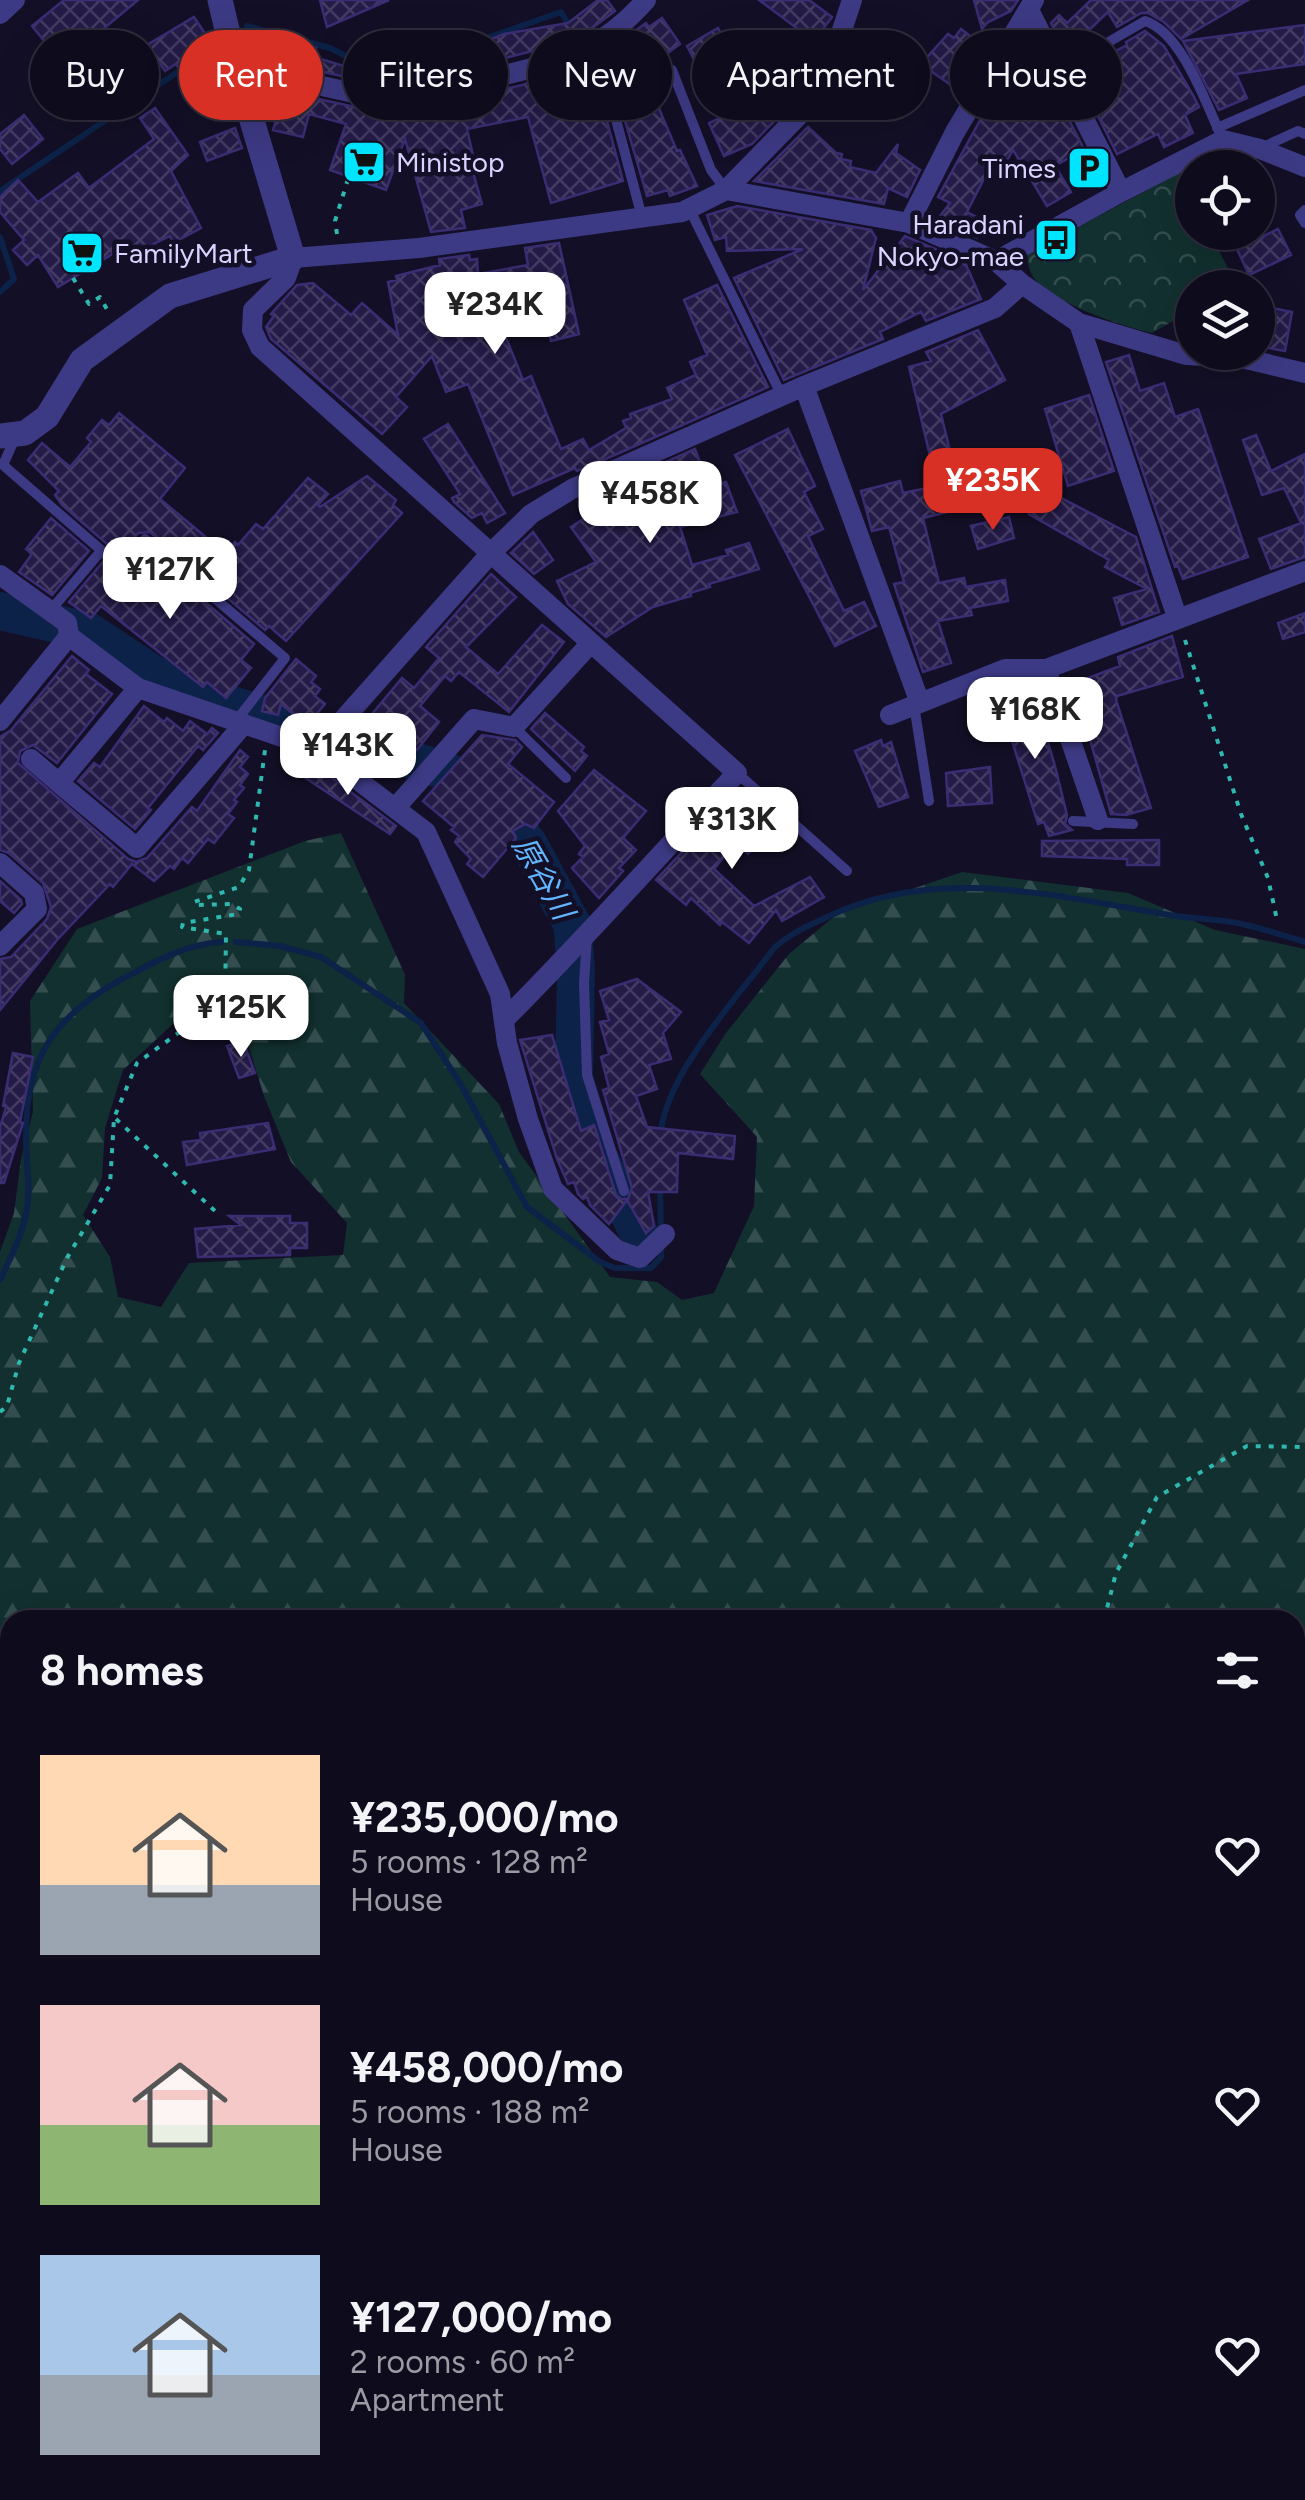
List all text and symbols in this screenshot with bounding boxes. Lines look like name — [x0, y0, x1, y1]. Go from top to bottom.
chip: Buy — [30, 30, 159, 120]
chip: Rent — [179, 30, 323, 120]
chip: Filters — [343, 30, 508, 120]
chip: New — [528, 30, 672, 120]
chip: Apartment — [692, 30, 930, 120]
chip: House — [950, 30, 1122, 120]
supermarket icon: Ministop — [341, 139, 387, 185]
place label: Ministop — [396, 145, 505, 179]
parking icon: Times — [1066, 145, 1112, 191]
map controls — [1175, 150, 1275, 370]
button: locate — [1175, 150, 1275, 250]
place label: Times — [982, 151, 1056, 185]
place label: Haradani Nokyo-mae — [877, 207, 1024, 273]
bus stop icon: Haradani Nokyo-mae — [1033, 217, 1079, 263]
supermarket icon: FamilyMart — [59, 230, 105, 276]
place label: FamilyMart — [114, 236, 253, 270]
button: layers — [1175, 270, 1275, 370]
pin: ¥234K — [425, 272, 565, 357]
text: ¥234K — [447, 285, 543, 323]
pin: ¥235K — [923, 448, 1063, 533]
pin: ¥458K — [580, 461, 720, 546]
text: ¥235K — [945, 461, 1041, 499]
text: ¥458K — [601, 474, 699, 512]
pin: ¥127K — [100, 537, 240, 622]
text: ¥127K — [125, 550, 215, 588]
pin: ¥168K — [965, 677, 1105, 762]
text: ¥168K — [989, 690, 1081, 728]
pin: ¥143K — [278, 713, 418, 798]
text: ¥143K — [302, 726, 394, 764]
pin: ¥313K — [662, 787, 802, 872]
text: ¥313K — [687, 800, 777, 838]
water label: 原谷川 — [505, 830, 583, 929]
pin: ¥125K — [171, 975, 311, 1060]
text: ¥125K — [195, 988, 287, 1026]
icon: filters — [1210, 1643, 1265, 1698]
text: 8 homes — [40, 1645, 204, 1696]
text: ¥235,000/mo — [350, 1792, 619, 1843]
icon: home — [120, 1795, 240, 1915]
icon: heart — [1210, 1828, 1265, 1883]
text: 5 rooms · 128 m² — [350, 1843, 588, 1881]
text: House — [350, 1881, 443, 1919]
text: ¥458,000/mo — [350, 2042, 623, 2093]
icon: home — [120, 2045, 240, 2165]
icon: heart — [1210, 2078, 1265, 2133]
text: 5 rooms · 188 m² — [350, 2093, 590, 2131]
text: House — [350, 2131, 443, 2169]
text: ¥127,000/mo — [350, 2292, 612, 2343]
icon: home — [120, 2295, 240, 2415]
icon: heart — [1210, 2328, 1265, 2383]
text: 2 rooms · 60 m² — [350, 2343, 575, 2381]
text: Apartment — [350, 2381, 504, 2419]

